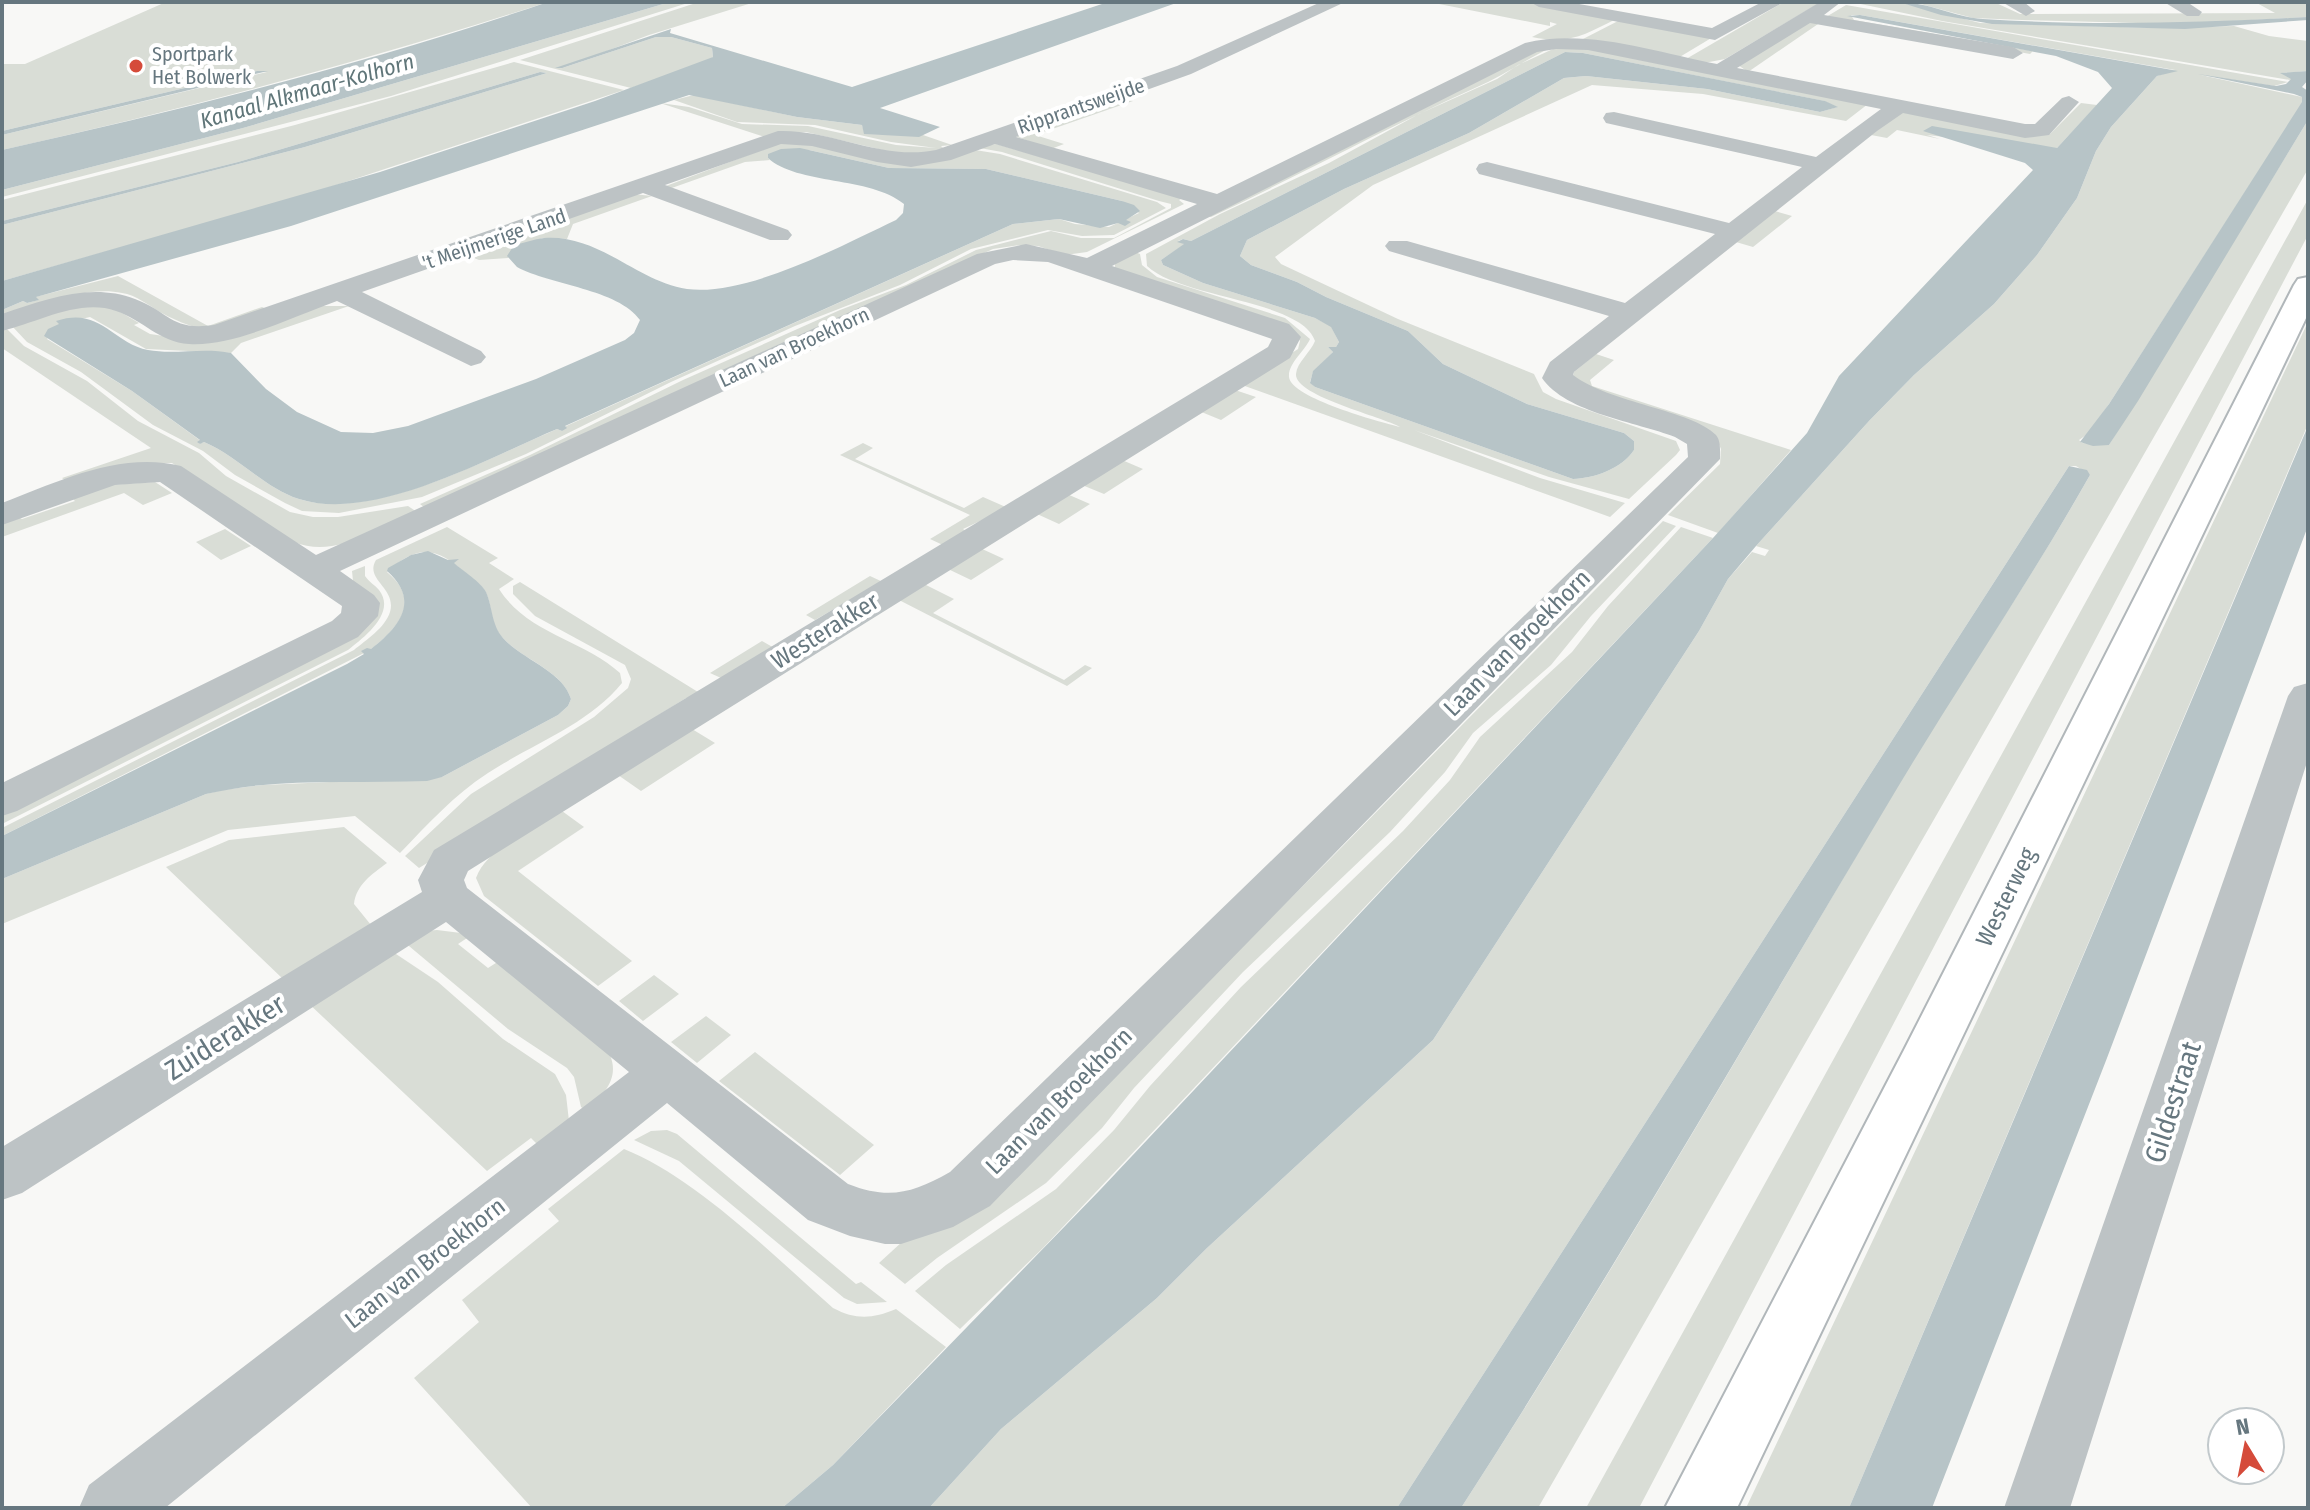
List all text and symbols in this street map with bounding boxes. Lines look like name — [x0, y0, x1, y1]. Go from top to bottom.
place label: Sportpark Het Bolwerk — [152, 42, 252, 89]
water label: Kanaal Alkmaar-Kolhorn — [197, 48, 417, 134]
marker: Sportpark Het Bolwerk — [127, 57, 145, 75]
street label: Ripprantsweijde — [1014, 73, 1148, 139]
street label: 't Meijmerige Land — [419, 203, 569, 275]
street label: Laan van Broekhorn — [715, 302, 873, 392]
street label: Laan van Broekhorn — [1438, 564, 1596, 722]
street label: Westerakker — [766, 587, 884, 675]
street label: Westerweg — [1970, 842, 2042, 951]
street label: Zuiderakker — [159, 987, 291, 1087]
street label: Laan van Broekhorn — [980, 1022, 1138, 1180]
street label: Gildestraat — [2138, 1036, 2208, 1167]
street label: Laan van Broekhorn — [339, 1192, 511, 1334]
north arrow — [2206, 1406, 2286, 1486]
text: N — [2234, 1412, 2251, 1441]

